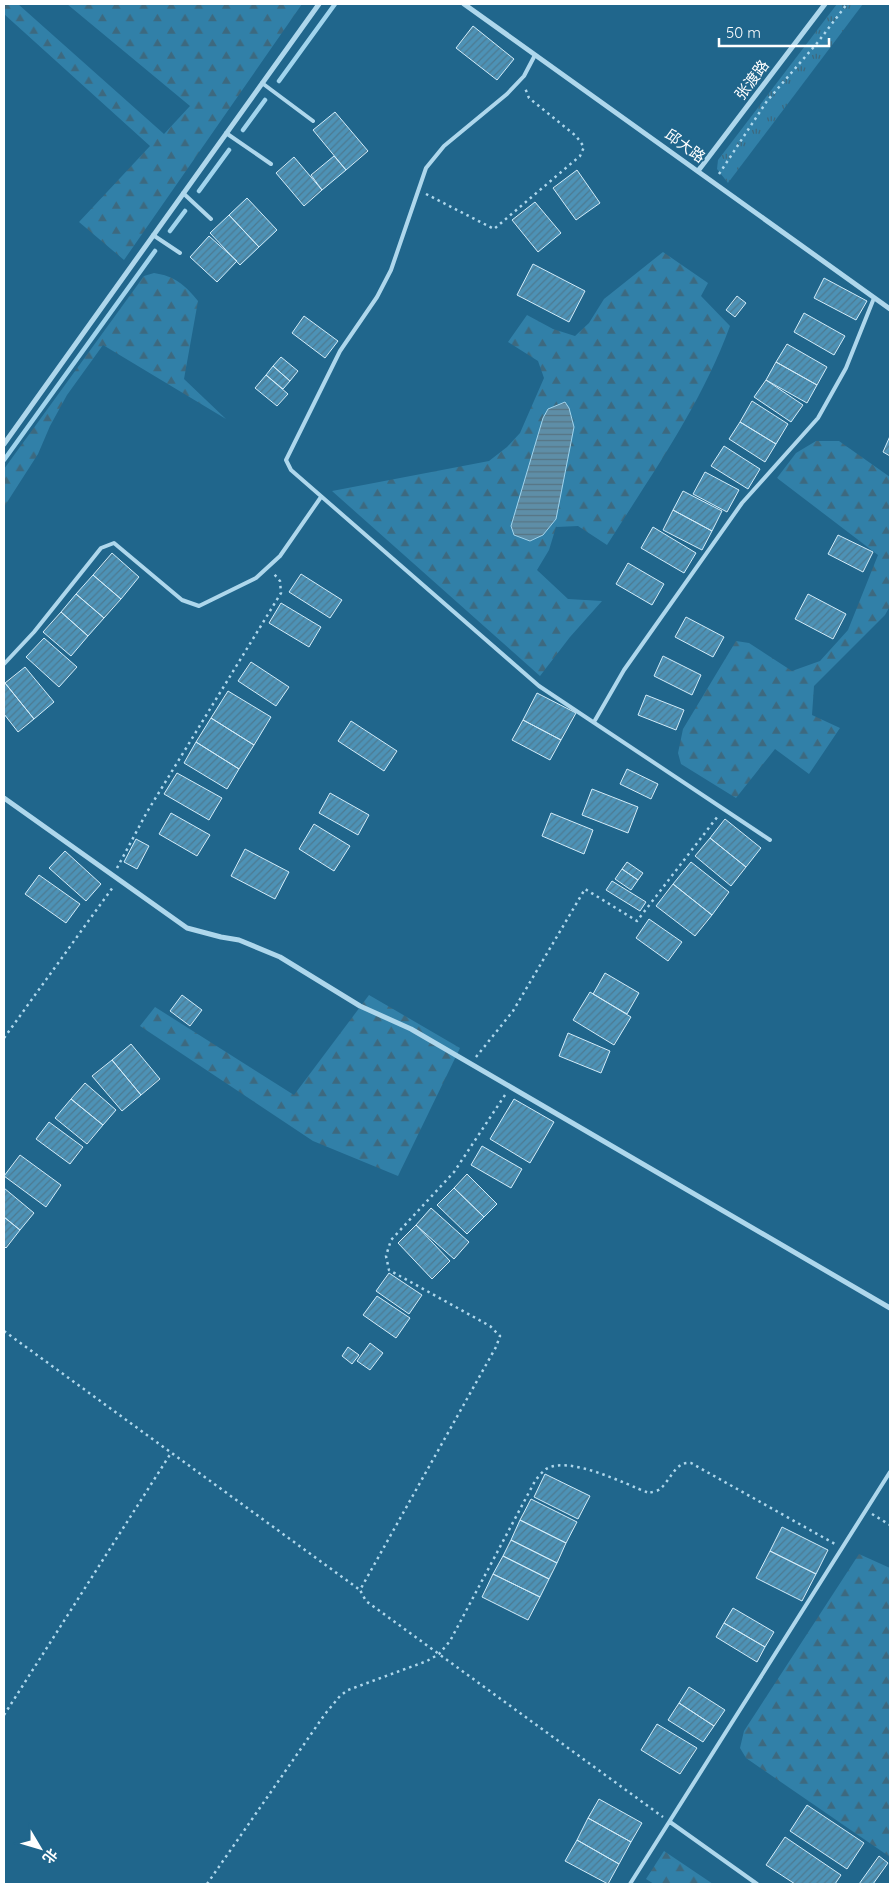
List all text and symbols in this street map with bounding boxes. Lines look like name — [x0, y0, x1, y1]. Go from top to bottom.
scale bar — [719, 15, 829, 47]
text: 50 m — [726, 23, 761, 42]
street label: 张渡路 — [730, 56, 773, 103]
street label: 邱大路 — [662, 125, 709, 167]
north arrow — [15, 1823, 65, 1873]
text: 北 — [39, 1845, 62, 1867]

